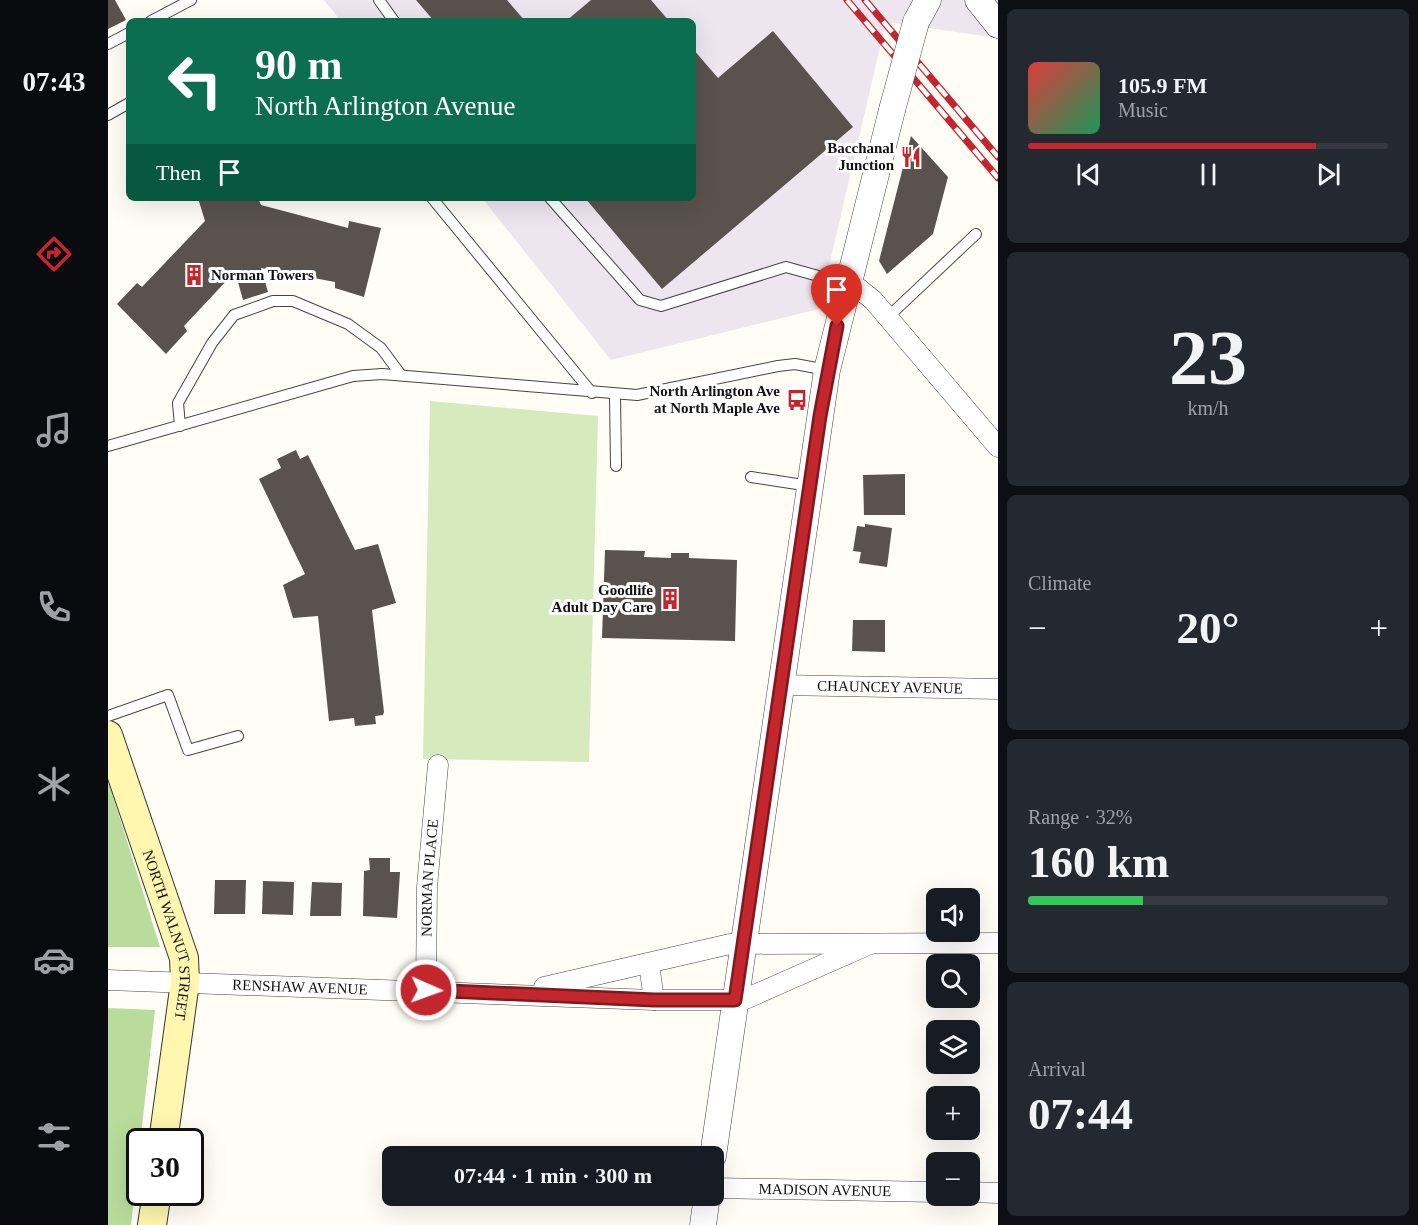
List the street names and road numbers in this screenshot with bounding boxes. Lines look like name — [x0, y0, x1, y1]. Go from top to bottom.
street label: CHAUNCEY AVENUE — [817, 678, 963, 696]
street label: NORMAN PLACE — [419, 819, 441, 937]
street label: NORTH WALNUT STREET — [140, 848, 193, 1021]
street label: RENSHAW AVENUE — [232, 977, 368, 998]
street label: MADISON AVENUE — [758, 1181, 892, 1199]

